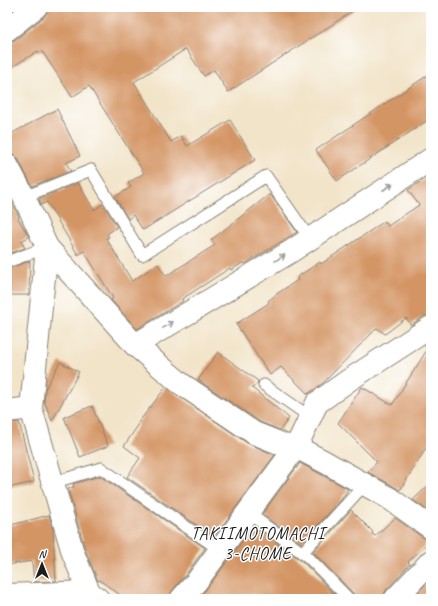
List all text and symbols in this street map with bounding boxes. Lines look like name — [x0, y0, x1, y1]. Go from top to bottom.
one-way arrow — [383, 182, 394, 191]
one-way arrow — [274, 254, 286, 262]
one-way arrow — [162, 321, 173, 329]
district label: TAKIIMOTOMACHI 3-CHOME — [191, 523, 328, 564]
north arrow — [22, 544, 62, 584]
text: N — [39, 547, 48, 561]

